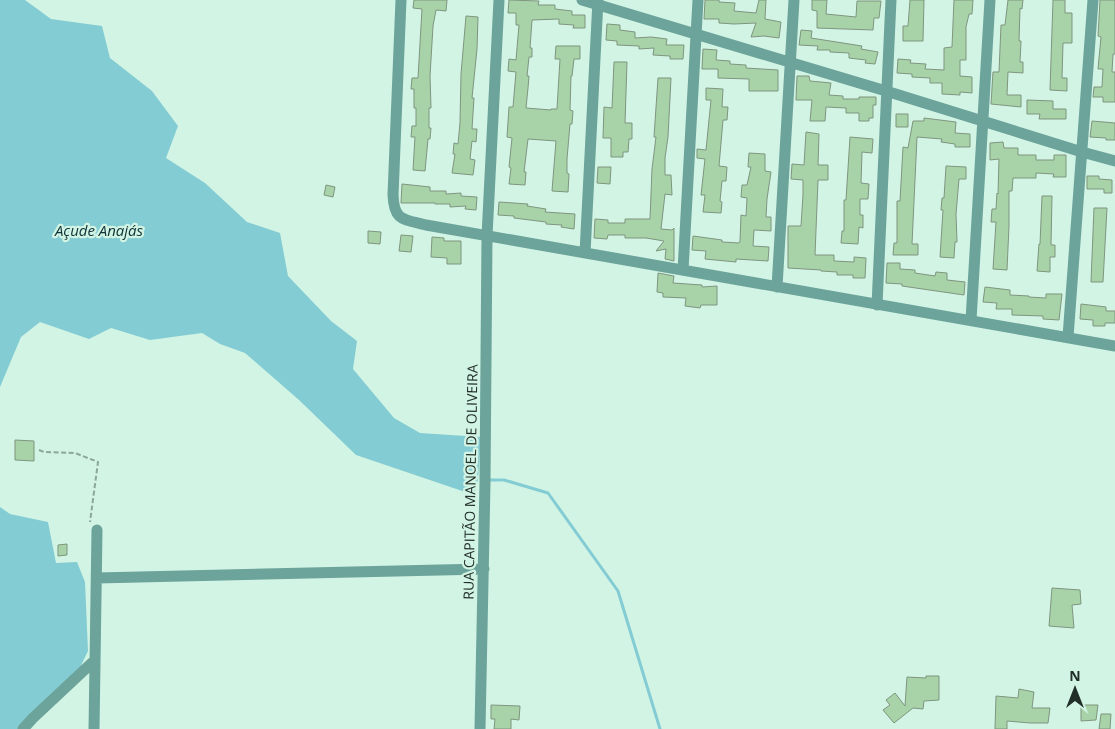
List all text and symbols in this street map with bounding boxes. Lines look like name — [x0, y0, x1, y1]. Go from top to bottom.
water label: Açude Anajás — [54, 220, 144, 240]
street label: RUA CAPITÃO MANOEL DE OLIVEIRA — [458, 364, 482, 600]
north arrow — [1050, 664, 1100, 714]
text: N — [1069, 666, 1081, 685]

